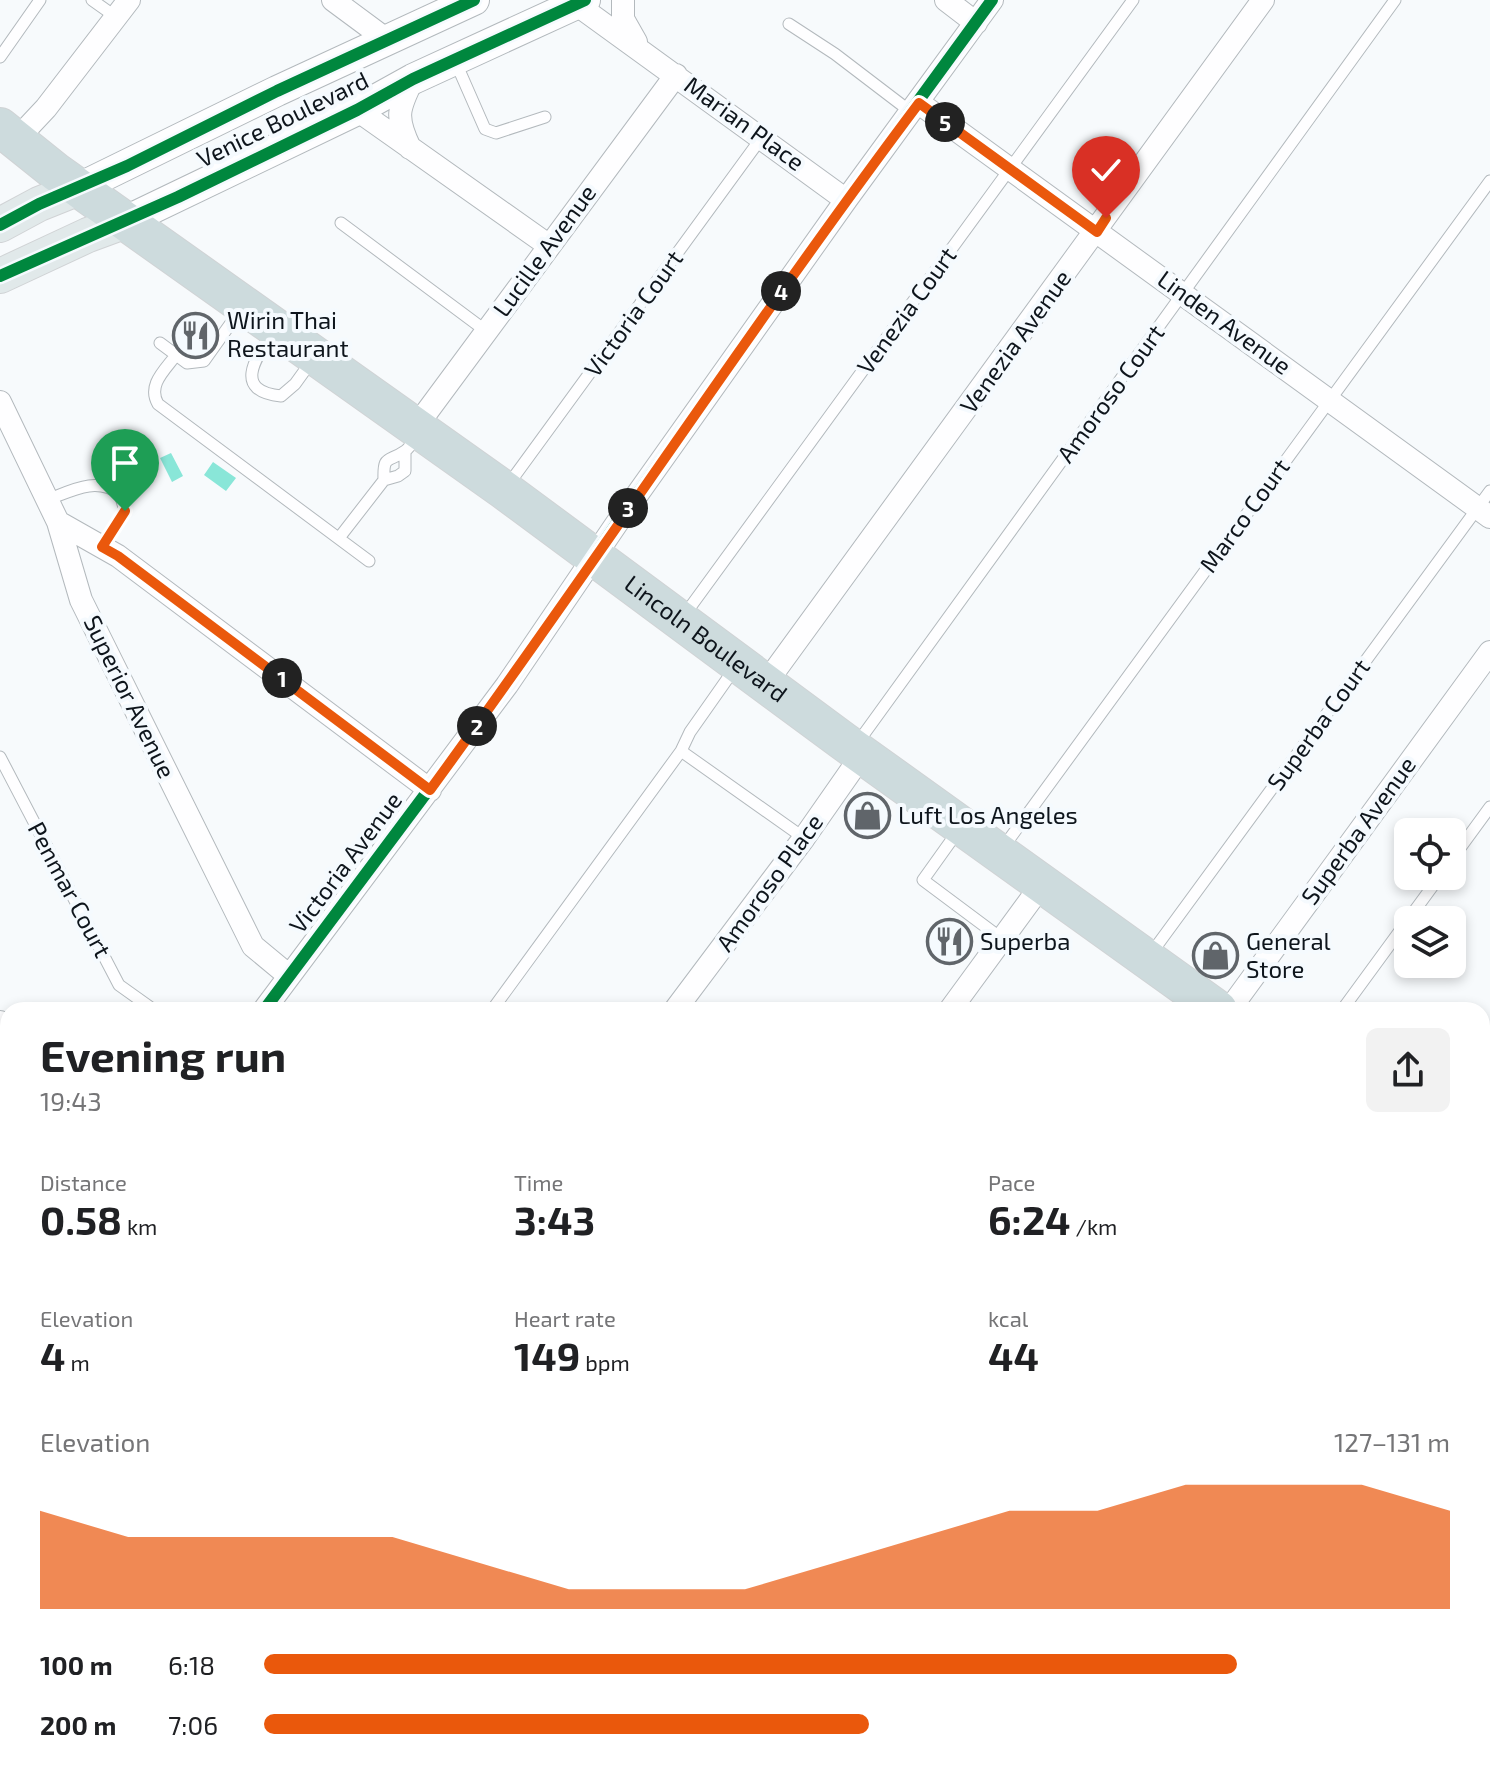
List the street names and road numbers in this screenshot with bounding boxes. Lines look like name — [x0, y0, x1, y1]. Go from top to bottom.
street label: Venice Boulevard — [192, 65, 373, 173]
street label: Marian Place — [679, 70, 811, 176]
street label: Lucille Avenue — [486, 178, 601, 322]
street label: Venezia Court — [850, 241, 962, 379]
street label: Victoria Court — [577, 244, 688, 382]
street label: Venezia Avenue — [953, 264, 1076, 418]
street label: Linden Avenue — [1152, 264, 1297, 380]
street label: Amoroso Court — [1050, 318, 1170, 468]
street label: Marco Court — [1193, 452, 1295, 578]
street label: Lincoln Boulevard — [619, 568, 793, 708]
street label: Superior Avenue — [78, 610, 182, 782]
street label: Superba Court — [1260, 653, 1375, 796]
street label: Superba Avenue — [1294, 751, 1421, 910]
street label: Victoria Avenue — [282, 786, 407, 938]
street label: Amoroso Place — [709, 808, 828, 956]
street label: Penmar Court — [22, 817, 118, 962]

